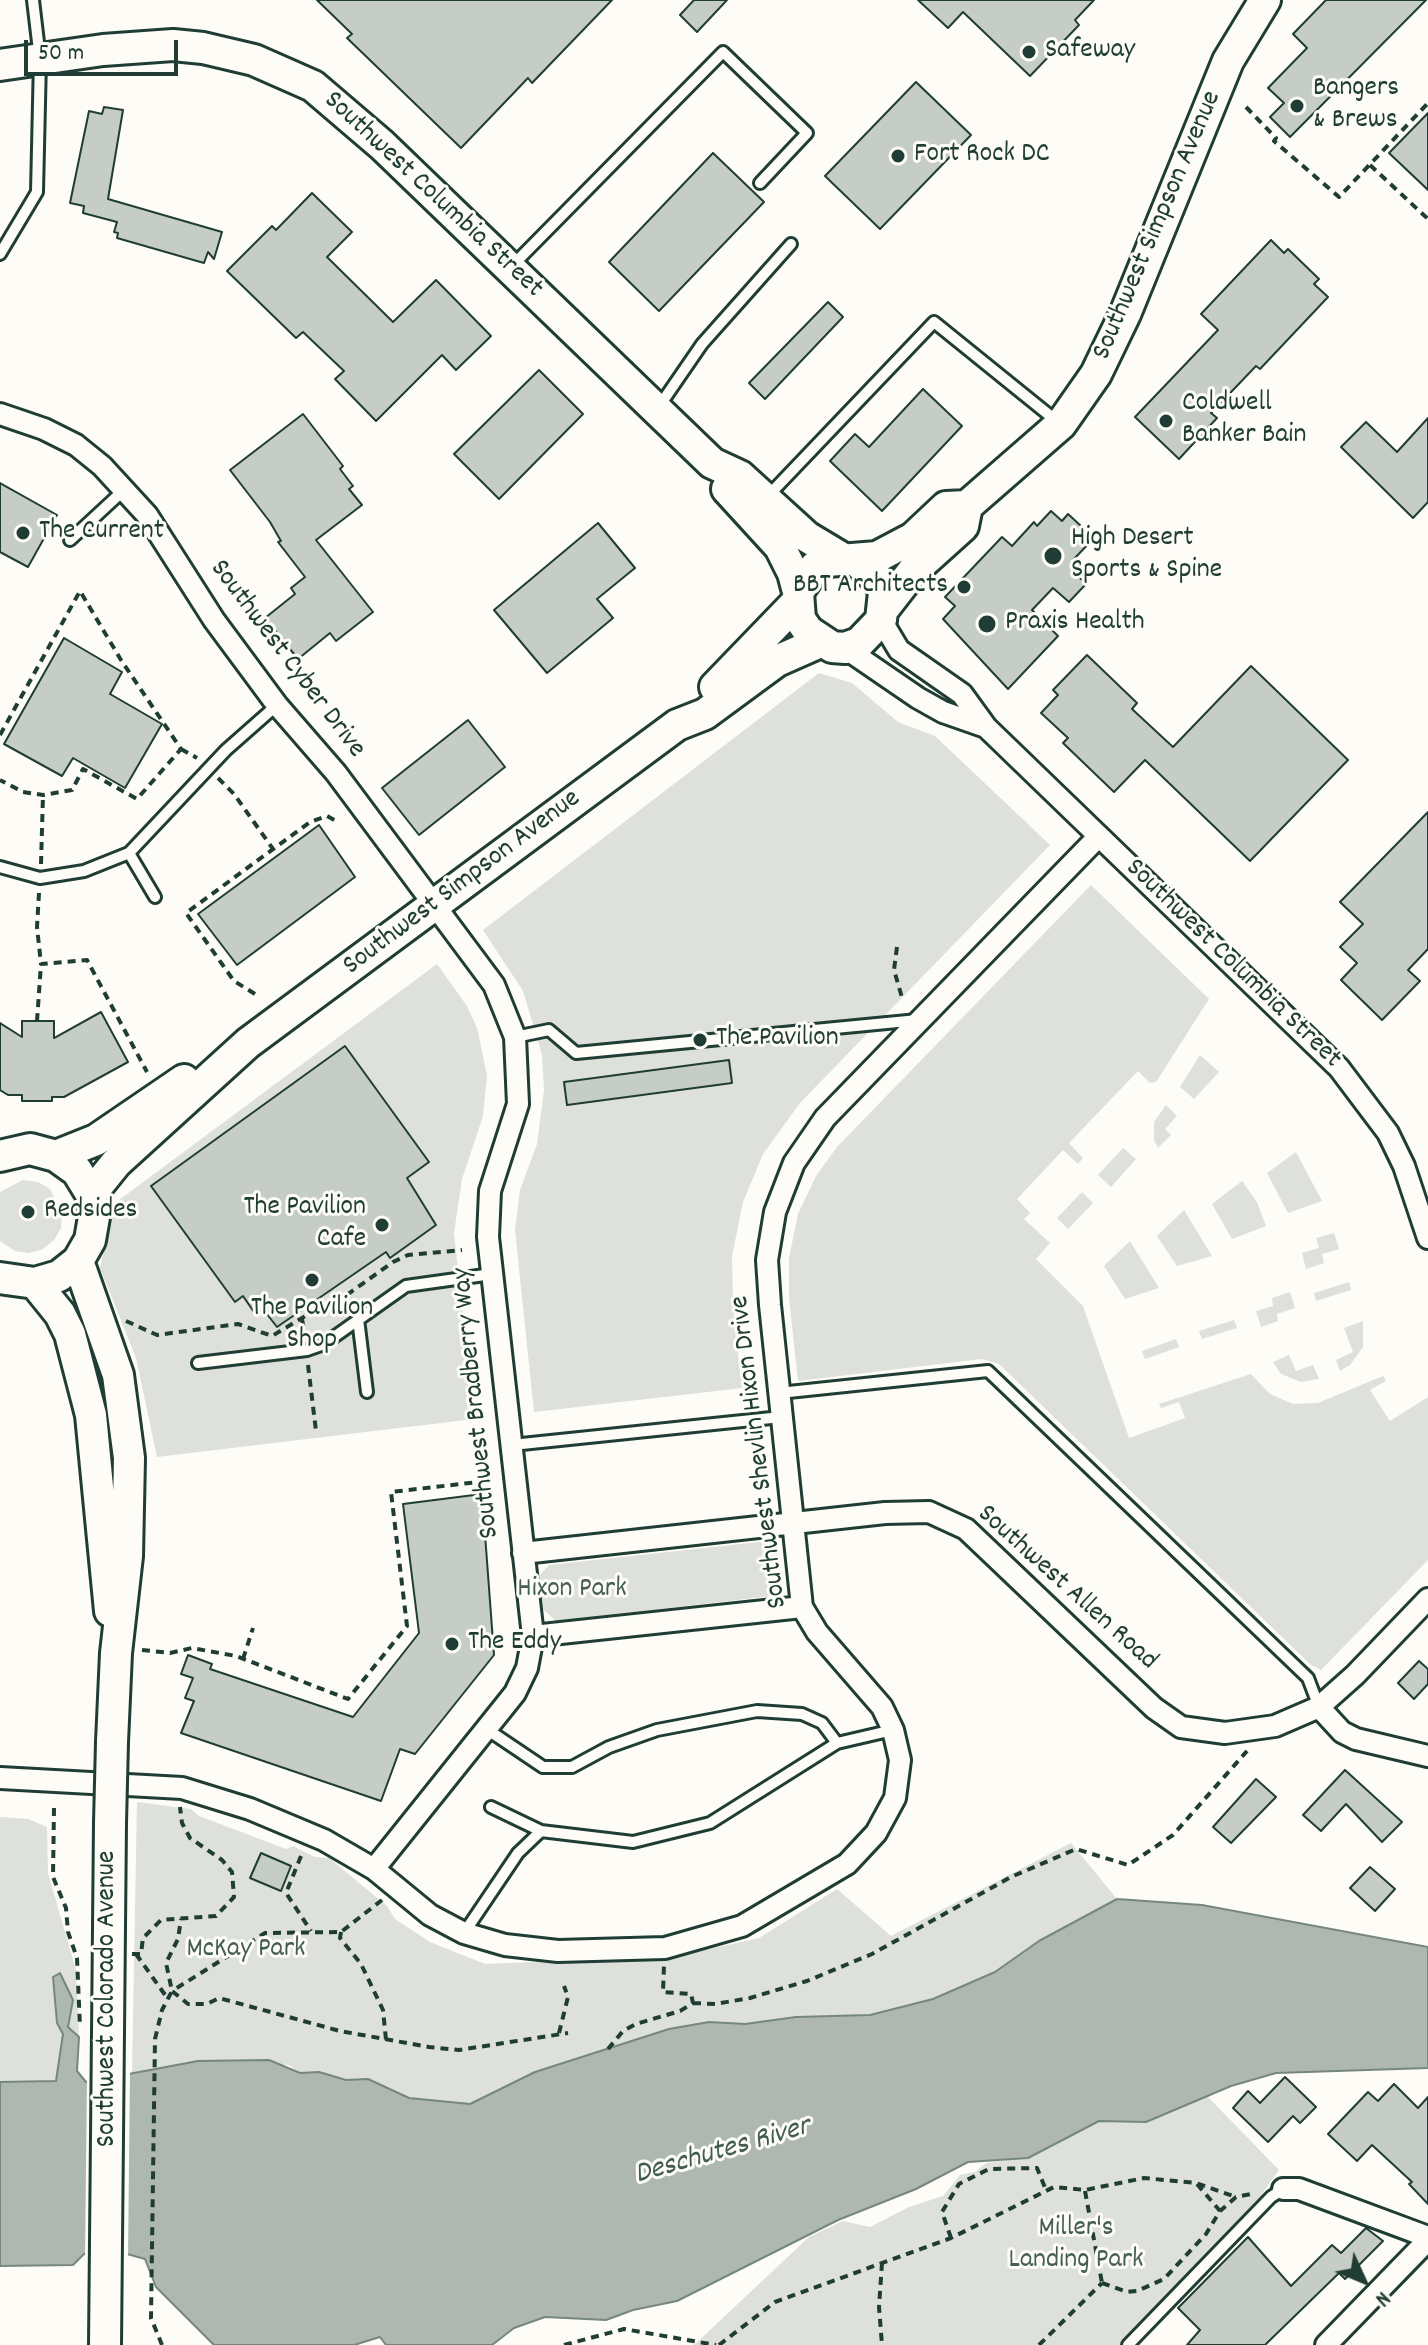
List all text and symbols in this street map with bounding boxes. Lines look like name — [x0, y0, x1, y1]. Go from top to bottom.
scale bar — [28, 24, 182, 74]
place label: Safeway — [1045, 35, 1135, 69]
text: 50 m — [38, 37, 84, 71]
marker: Safeway — [1020, 43, 1038, 61]
place label: Bangers & Brews — [1313, 73, 1399, 139]
street label: Southwest Columbia Street — [315, 86, 549, 306]
street label: Southwest Simpson Avenue — [1087, 87, 1231, 365]
marker: Bangers & Brews — [1288, 97, 1306, 115]
place label: Fort Rock DC — [914, 139, 1050, 173]
marker: Fort Rock DC — [889, 147, 907, 165]
place label: Coldwell Banker Bain — [1182, 388, 1306, 454]
marker: Coldwell Banker Bain — [1157, 412, 1175, 430]
place label: The Current — [39, 516, 164, 550]
place label: High Desert Sports & Spine — [1071, 523, 1222, 589]
marker: The Current — [14, 524, 32, 542]
marker: High Desert Sports & Spine — [1042, 545, 1064, 567]
street label: Southwest Cyber Drive — [201, 554, 371, 766]
place label: BBT Architects — [793, 570, 948, 604]
marker: BBT Architects — [955, 578, 973, 596]
place label: Praxis Health — [1005, 607, 1145, 641]
marker: Praxis Health — [976, 613, 998, 635]
street label: Southwest Simpson Avenue — [338, 784, 588, 984]
street label: Southwest Columbia Street — [1117, 853, 1347, 1077]
place label: The Pavilion — [716, 1023, 839, 1057]
marker: The Pavilion — [691, 1031, 709, 1049]
place label: The Pavilion Cafe — [243, 1192, 366, 1258]
place label: Redsides — [44, 1195, 137, 1229]
marker: Redsides — [19, 1203, 37, 1221]
marker: The Pavilion Cafe — [373, 1216, 391, 1234]
street label: Southwest Bradberry Way — [447, 1266, 509, 1540]
marker: The Pavilion Shop — [303, 1271, 321, 1289]
place label: The Pavilion Shop — [251, 1293, 373, 1359]
street label: Southwest Shevlin Hixon Drive — [725, 1294, 797, 1610]
street label: Southwest Allen Road — [969, 1499, 1163, 1679]
park label: Hixon Park — [517, 1574, 627, 1608]
place label: The Eddy — [468, 1627, 561, 1661]
marker: The Eddy — [443, 1635, 461, 1653]
street label: Southwest Colorado Avenue — [92, 1851, 126, 2147]
park label: McKay Park — [186, 1934, 306, 1968]
water label: Deschutes River — [631, 2111, 815, 2195]
park label: Miller's Landing Park — [1008, 2213, 1144, 2279]
north arrow — [1324, 2241, 1404, 2321]
text: N — [1367, 2283, 1397, 2313]

